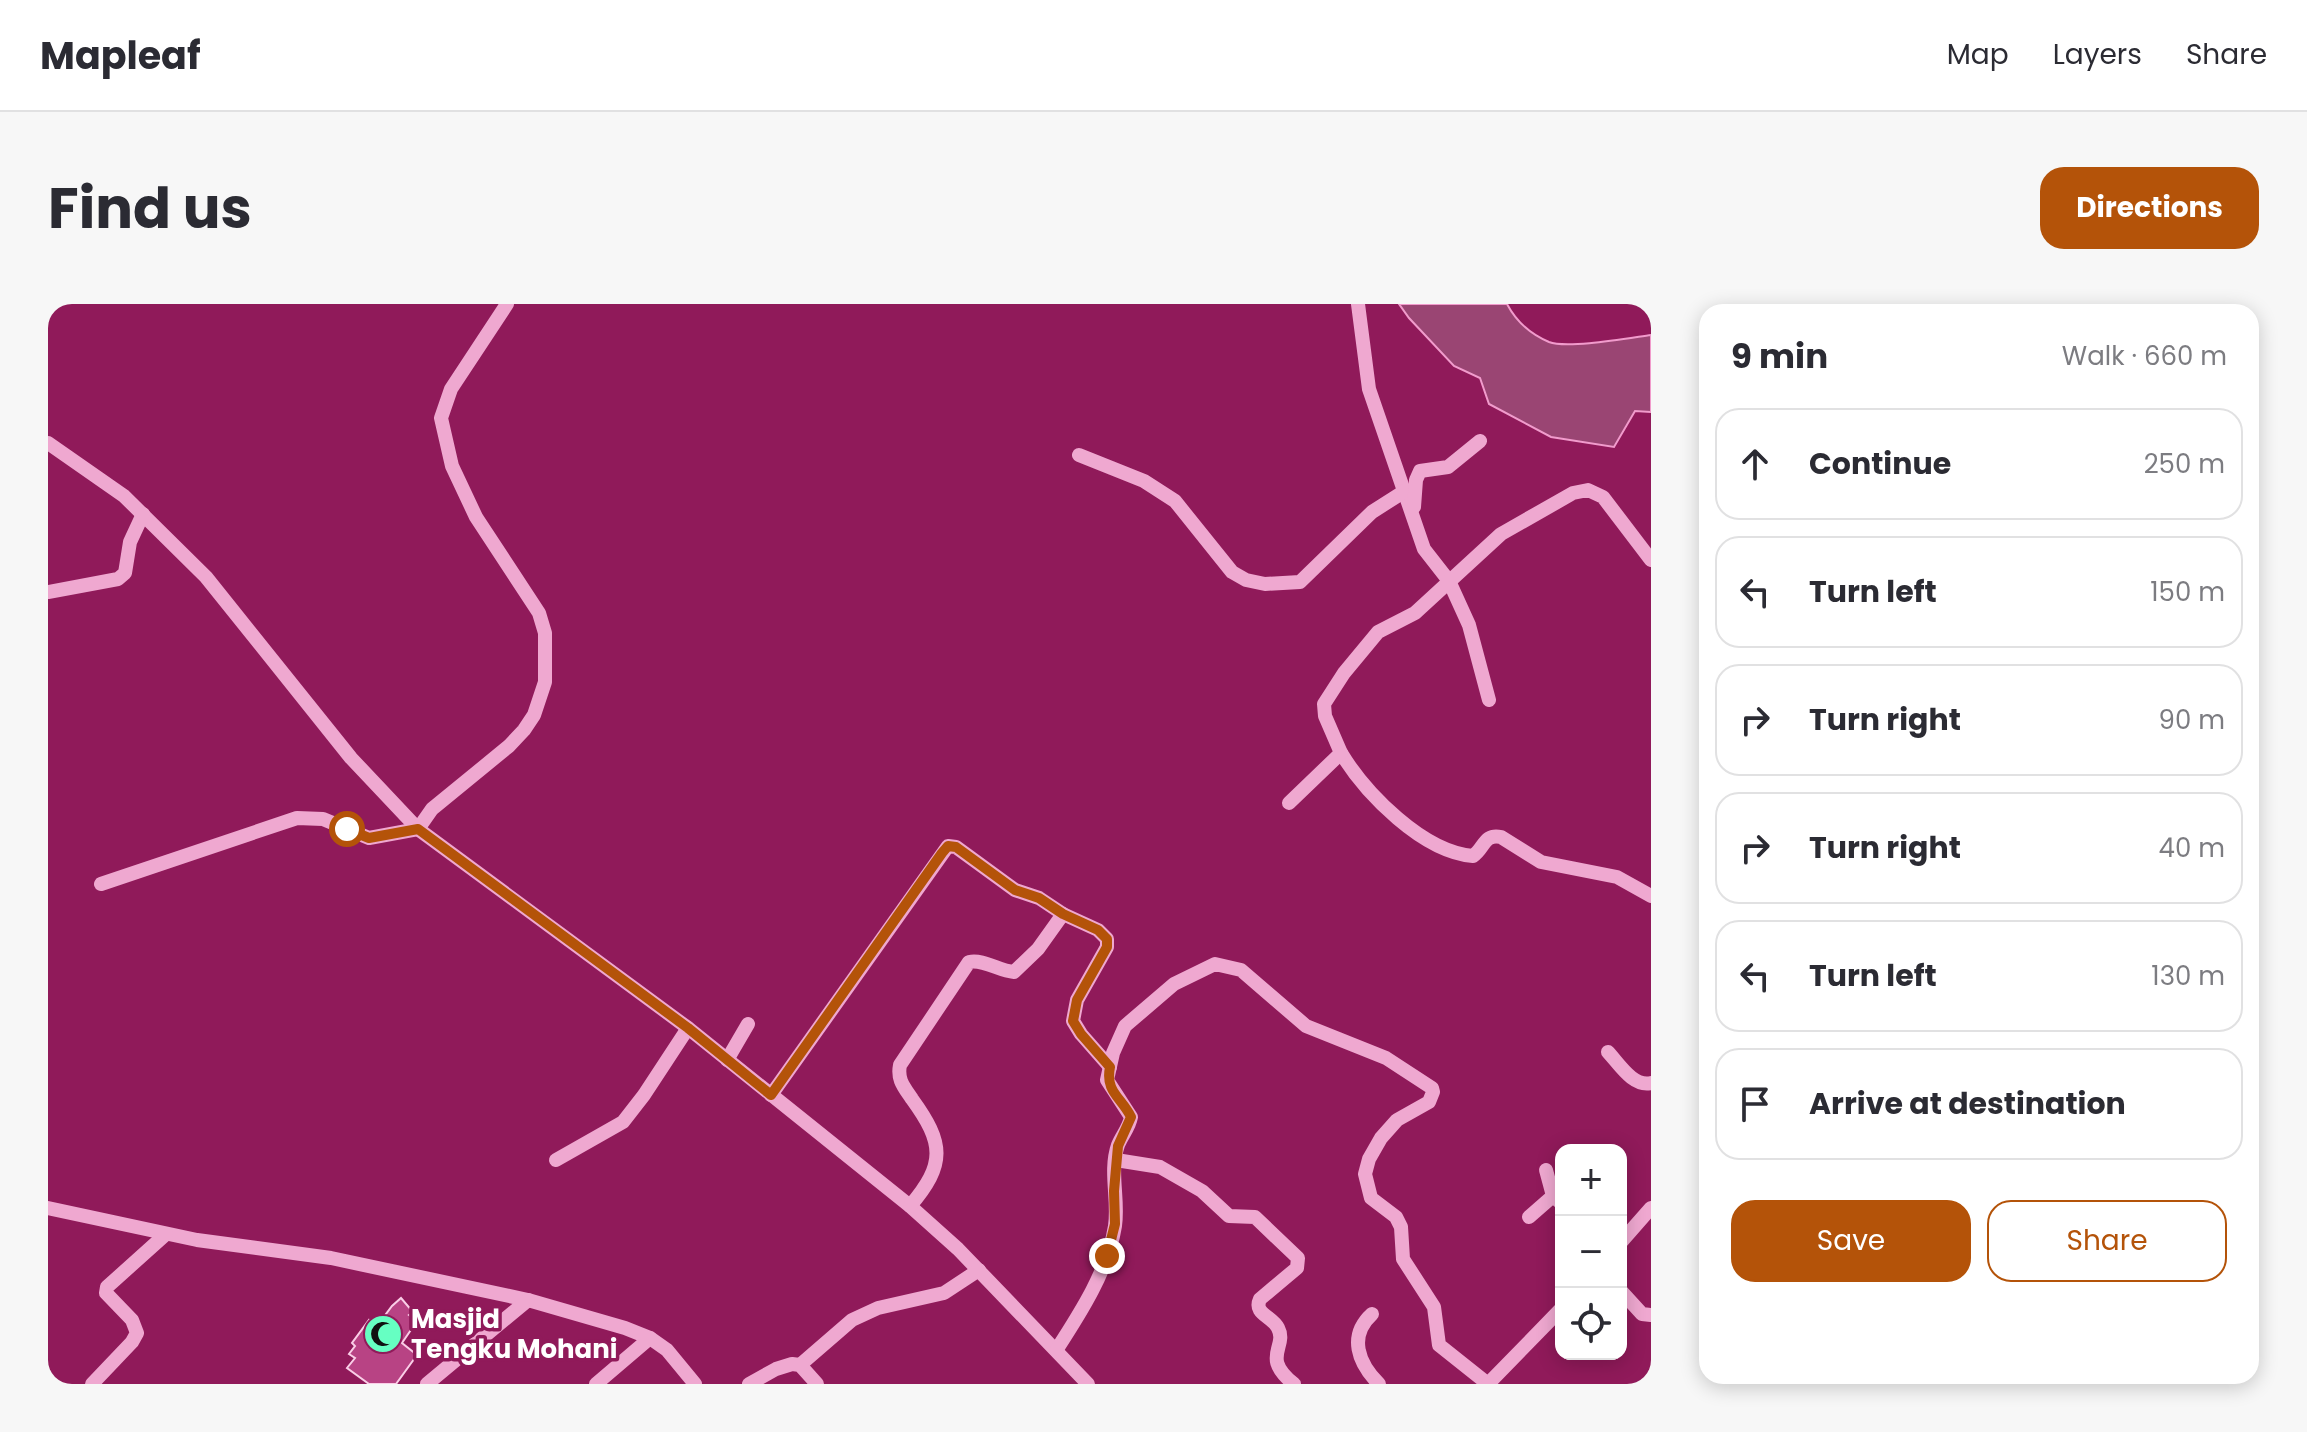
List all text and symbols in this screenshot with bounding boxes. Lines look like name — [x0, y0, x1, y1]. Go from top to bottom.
text: Mapleaf — [40, 29, 201, 82]
text: Map — [1947, 35, 2009, 74]
text: Layers — [2053, 35, 2142, 74]
text: Share — [2186, 35, 2267, 74]
button: Directions — [2040, 167, 2259, 249]
text: Find us — [48, 169, 252, 248]
text: 9 min — [1731, 332, 1828, 380]
text: Walk · 660 m — [2062, 338, 2227, 374]
icon: ahead — [1733, 442, 1777, 486]
text: Continue — [1809, 442, 1951, 485]
text: 250 m — [2144, 446, 2225, 482]
icon: left — [1733, 570, 1777, 614]
text: Turn left — [1809, 570, 1937, 613]
text: 150 m — [2150, 574, 2225, 610]
icon: right — [1733, 698, 1777, 742]
text: Turn right — [1809, 698, 1961, 741]
text: 90 m — [2159, 702, 2225, 738]
route start — [329, 811, 365, 847]
icon: right — [1733, 826, 1777, 870]
text: Turn right — [1809, 826, 1961, 869]
text: 40 m — [2159, 830, 2225, 866]
icon: left — [1733, 954, 1777, 998]
text: Turn left — [1809, 954, 1937, 997]
text: 130 m — [2151, 958, 2225, 994]
icon: arrive — [1733, 1082, 1777, 1126]
text: Arrive at destination — [1809, 1082, 2126, 1125]
map controls — [1555, 1144, 1627, 1360]
button: + — [1555, 1144, 1627, 1216]
button: Save — [1731, 1200, 1971, 1282]
button: Share — [1987, 1200, 2227, 1282]
button: − — [1555, 1216, 1627, 1288]
route end — [1089, 1238, 1125, 1274]
button: locate — [1555, 1288, 1627, 1360]
place label: Masjid Tengku Mohani — [411, 1301, 617, 1367]
mosque icon: Masjid Tengku Mohani — [362, 1313, 404, 1355]

